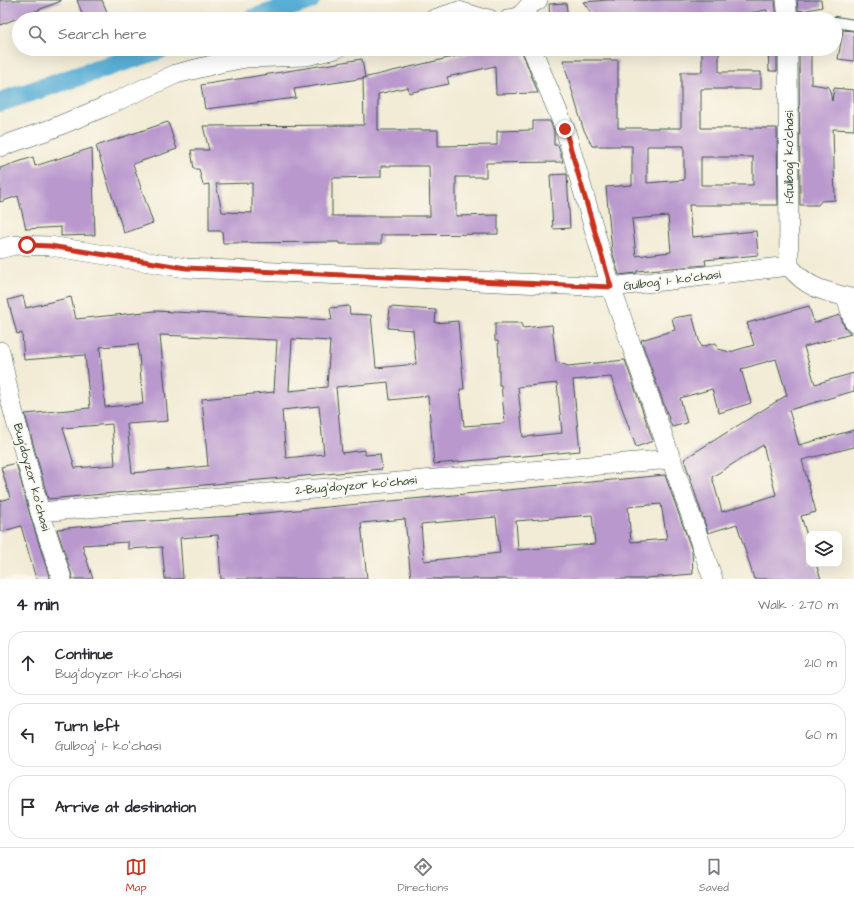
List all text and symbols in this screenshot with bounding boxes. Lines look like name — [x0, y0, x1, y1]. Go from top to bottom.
search box — [12, 12, 842, 56]
icon: search — [26, 23, 48, 45]
text: Search here — [58, 24, 147, 45]
street label: 1-Gulbogʻ koʻchasi — [781, 110, 799, 203]
route end — [556, 120, 574, 138]
route start — [18, 236, 36, 254]
street label: Gulbogʻ 1- koʻchasi — [622, 266, 722, 296]
street label: Bug'doyzor koʻchasi — [8, 421, 54, 533]
street label: 2-Bugʻdoyzor koʻchasi — [295, 472, 418, 500]
map controls — [806, 531, 842, 567]
button: layers — [806, 531, 842, 567]
text: 4 min — [16, 593, 59, 617]
text: Walk · 270 m — [758, 596, 838, 614]
text: Continue — [55, 644, 113, 665]
icon: ahead — [17, 652, 39, 674]
text: 210 m — [804, 654, 837, 672]
text: Bugʻdoyzor 1-koʻchasi — [55, 665, 181, 683]
text: Turn left — [55, 716, 119, 737]
icon: left — [17, 724, 39, 746]
text: 60 m — [805, 726, 837, 744]
text: Gulbogʻ 1- koʻchasi — [55, 737, 161, 755]
icon: arrive — [17, 796, 39, 818]
text: Arrive at destination — [55, 797, 196, 818]
tab: Map — [125, 856, 147, 895]
tab: Directions — [397, 856, 449, 895]
tab: Saved — [699, 856, 729, 895]

